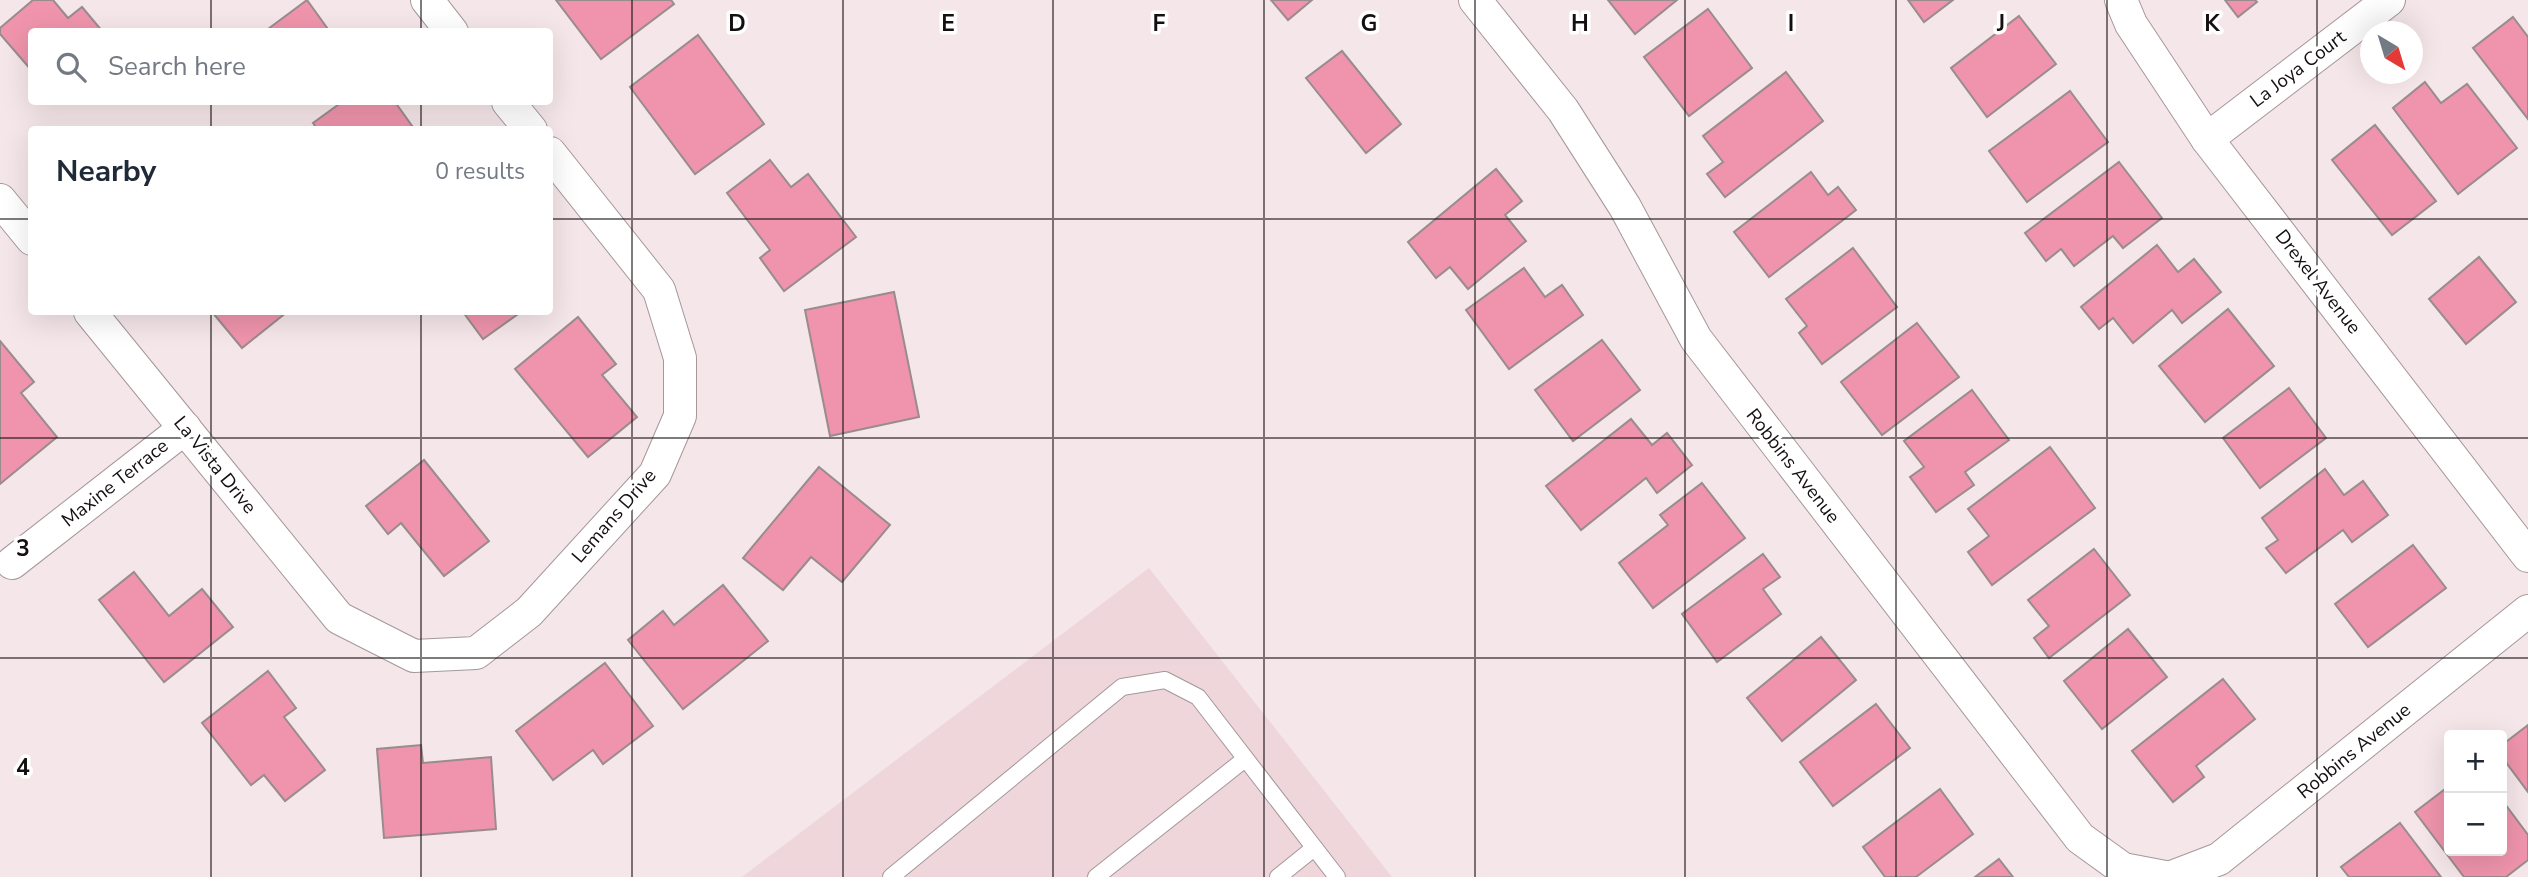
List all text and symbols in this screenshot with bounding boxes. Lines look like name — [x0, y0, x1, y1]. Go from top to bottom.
text: D — [728, 8, 746, 39]
text: E — [941, 8, 955, 39]
text: F — [1153, 8, 1166, 39]
text: G — [1361, 8, 1377, 39]
text: H — [1571, 8, 1589, 39]
text: I — [1788, 8, 1794, 39]
text: J — [1996, 8, 2005, 39]
text: K — [2204, 8, 2220, 39]
north arrow — [2360, 21, 2423, 84]
street label: La Joya Court — [2245, 24, 2351, 114]
search box — [28, 28, 553, 105]
icon: search — [52, 48, 90, 86]
text: Search here — [108, 49, 246, 84]
text: Nearby — [56, 151, 156, 192]
text: 0 results — [435, 156, 525, 187]
street label: Drexel Avenue — [2269, 224, 2367, 340]
street label: Robbins Avenue — [1740, 403, 1846, 529]
street label: La Vista Drive — [168, 411, 262, 519]
street label: Maxine Terrace — [56, 433, 174, 533]
street label: Lemans Drive — [566, 463, 662, 569]
text: 3 — [16, 533, 30, 564]
street label: Robbins Avenue — [2292, 697, 2416, 805]
map controls — [2444, 730, 2507, 856]
button: + — [2444, 730, 2507, 793]
text: 4 — [16, 752, 30, 783]
button: − — [2444, 793, 2507, 856]

